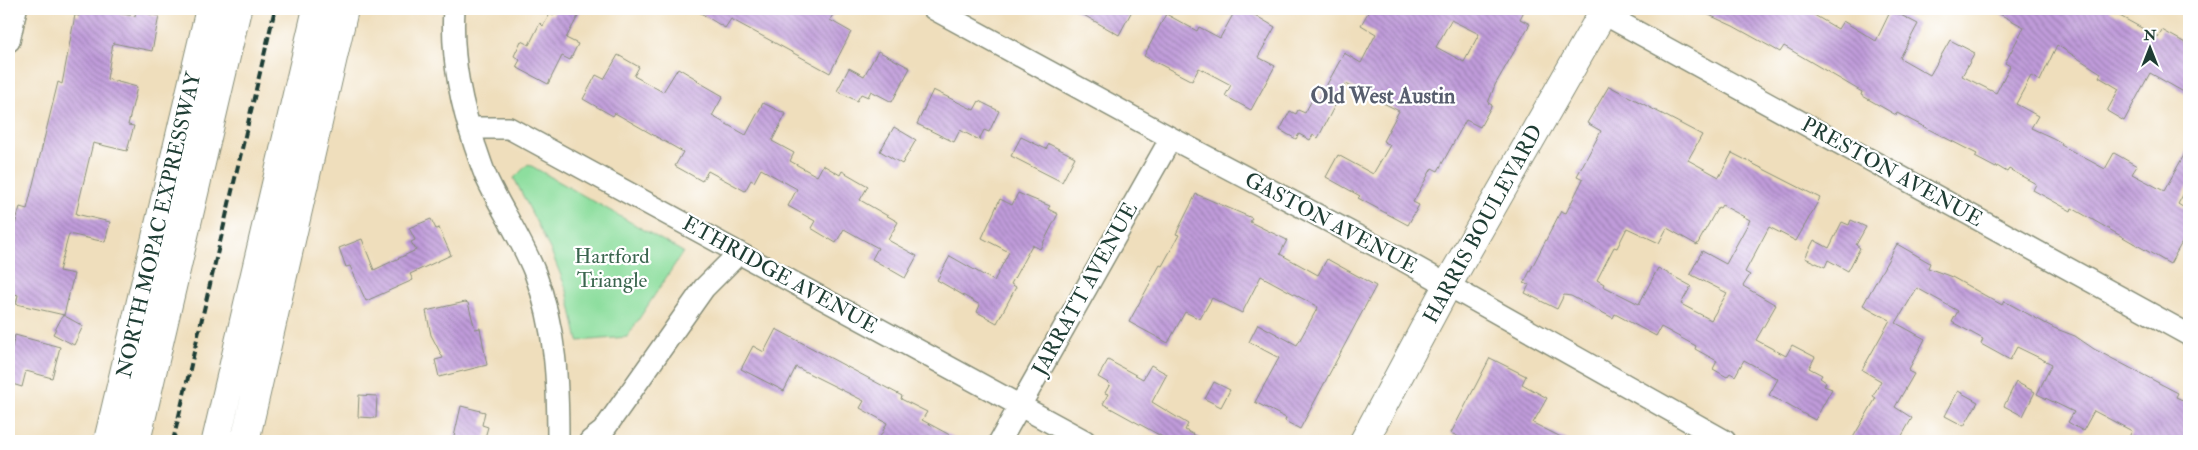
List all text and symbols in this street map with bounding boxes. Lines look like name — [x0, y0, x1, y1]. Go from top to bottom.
north arrow — [2126, 22, 2176, 72]
text: N — [2143, 27, 2157, 44]
street label: NORTH MOPAC EXPRESSWAY — [111, 69, 208, 381]
district label: Old West Austin — [1311, 82, 1456, 110]
street label: PRESTON AVENUE — [1797, 111, 1987, 233]
street label: HARRIS BOULEVARD — [1417, 120, 1549, 328]
street label: GASTON AVENUE — [1240, 166, 1422, 280]
street label: JARRATT AVENUE — [1026, 198, 1144, 381]
street label: ETHRIDGE AVENUE — [678, 210, 882, 340]
park label: Hartford Triangle — [574, 243, 650, 294]

